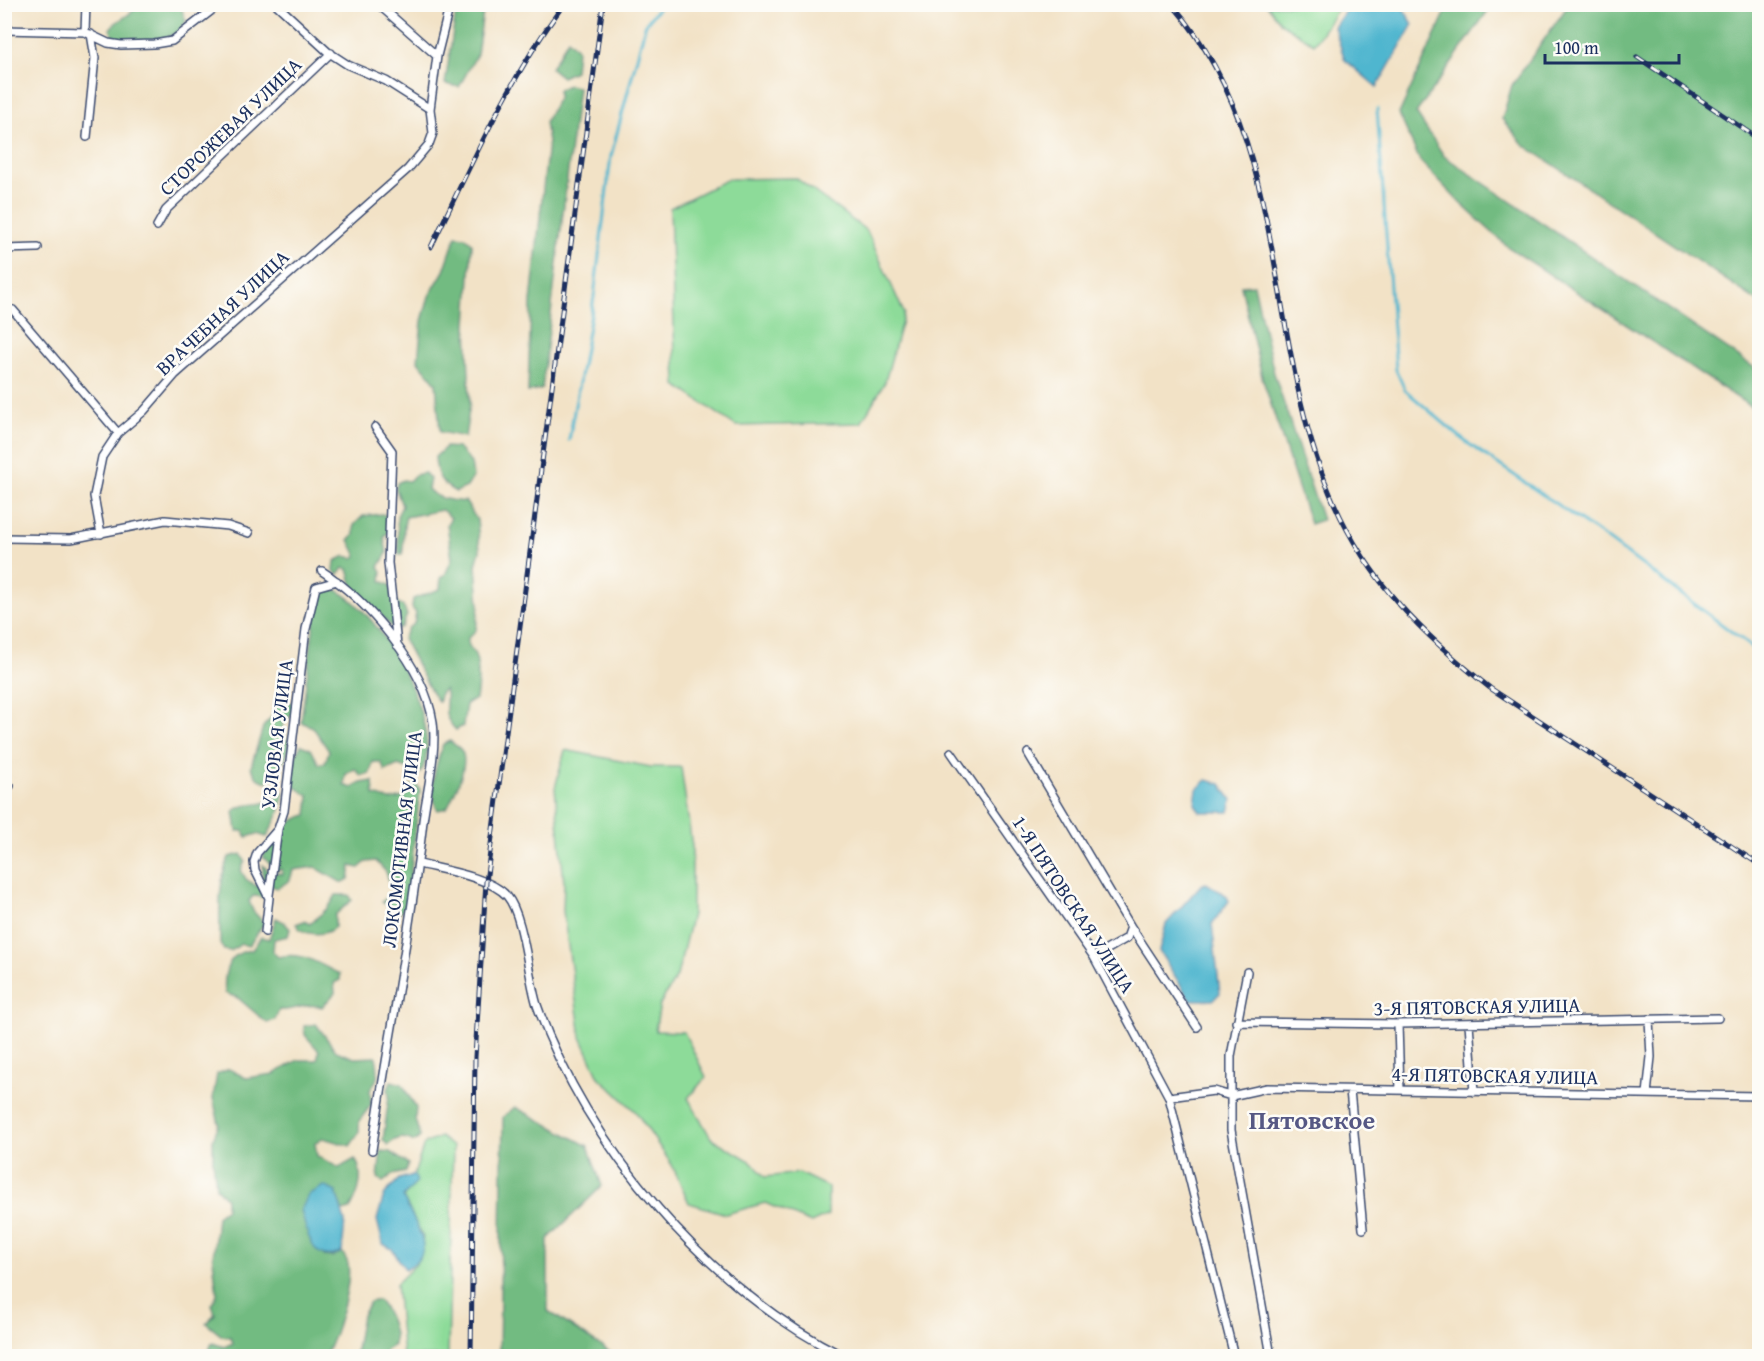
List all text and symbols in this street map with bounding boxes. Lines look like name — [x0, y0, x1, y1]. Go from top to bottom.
scale bar — [1545, 27, 1678, 65]
text: 100 m — [1554, 34, 1599, 61]
street label: СТОРОЖЕВАЯ УЛИЦА — [152, 50, 308, 202]
street label: ВРАЧЕБНАЯ УЛИЦА — [149, 242, 295, 382]
street label: УЗЛОВАЯ УЛИЦА — [252, 658, 300, 810]
street label: ЛОКОМОТИВНАЯ УЛИЦА — [373, 729, 429, 949]
street label: 1-Я ПЯТОВСКАЯ УЛИЦА — [1006, 809, 1142, 999]
street label: 3-Я ПЯТОВСКАЯ УЛИЦА — [1373, 990, 1581, 1022]
street label: 4-Я ПЯТОВСКАЯ УЛИЦА — [1391, 1059, 1599, 1091]
district label: Пятовское — [1249, 1100, 1375, 1139]

